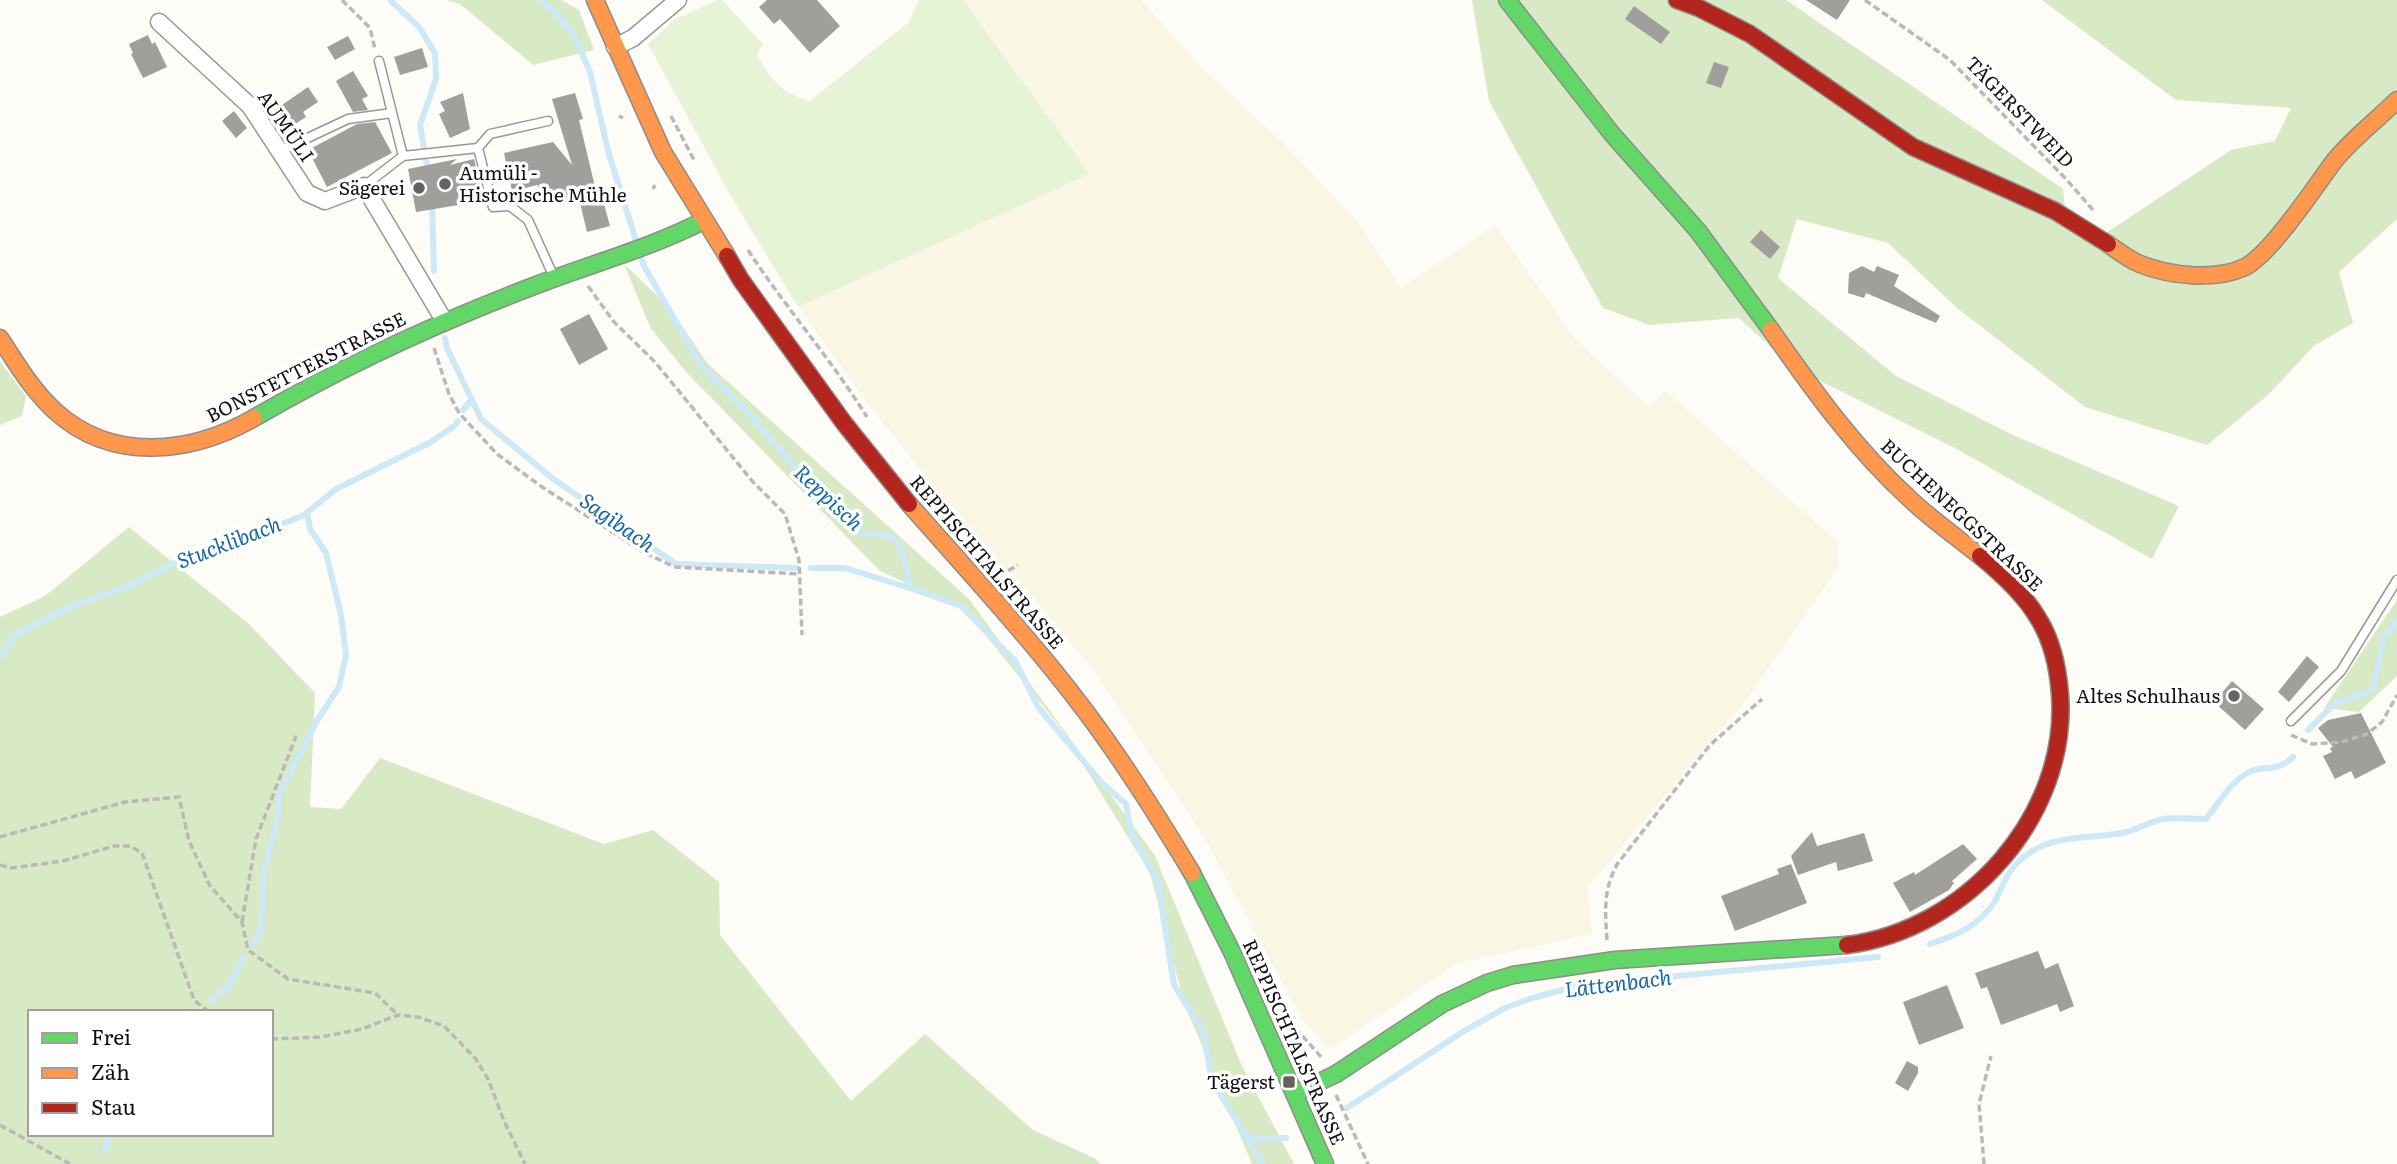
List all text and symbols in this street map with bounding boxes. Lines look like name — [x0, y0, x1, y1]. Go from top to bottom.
street label: TÄGERSTWEID — [1960, 49, 2081, 173]
street label: AUMÜLI — [252, 84, 322, 167]
place label: Aumüli - Historische Mühle — [459, 158, 627, 208]
place label: Sägerei — [339, 173, 405, 201]
marker: Aumüli - Historische Mühle — [437, 176, 453, 192]
marker: Sägerei — [411, 180, 427, 196]
street label: BONSTETTERSTRASSE — [201, 304, 410, 429]
street label: BUCHENEGGSTRASSE — [1875, 431, 2050, 597]
water label: Reppisch — [788, 456, 872, 537]
street label: REPPISCHTALSTRASSE — [904, 468, 1071, 655]
water label: Sagibach — [575, 484, 663, 559]
water label: Stucklibach — [172, 506, 285, 575]
place label: Altes Schulhaus — [2076, 681, 2220, 709]
marker: Altes Schulhaus — [2226, 688, 2242, 704]
street label: REPPISCHTALSTRASSE — [1237, 934, 1353, 1149]
water label: Lättenbach — [1562, 959, 1674, 1003]
legend — [28, 1010, 273, 1136]
text: Frei — [91, 1020, 131, 1051]
text: Zäh — [91, 1055, 130, 1086]
place label: Tägerst — [1207, 1067, 1275, 1095]
marker: Tägerst — [1281, 1074, 1297, 1090]
text: Stau — [91, 1090, 136, 1121]

